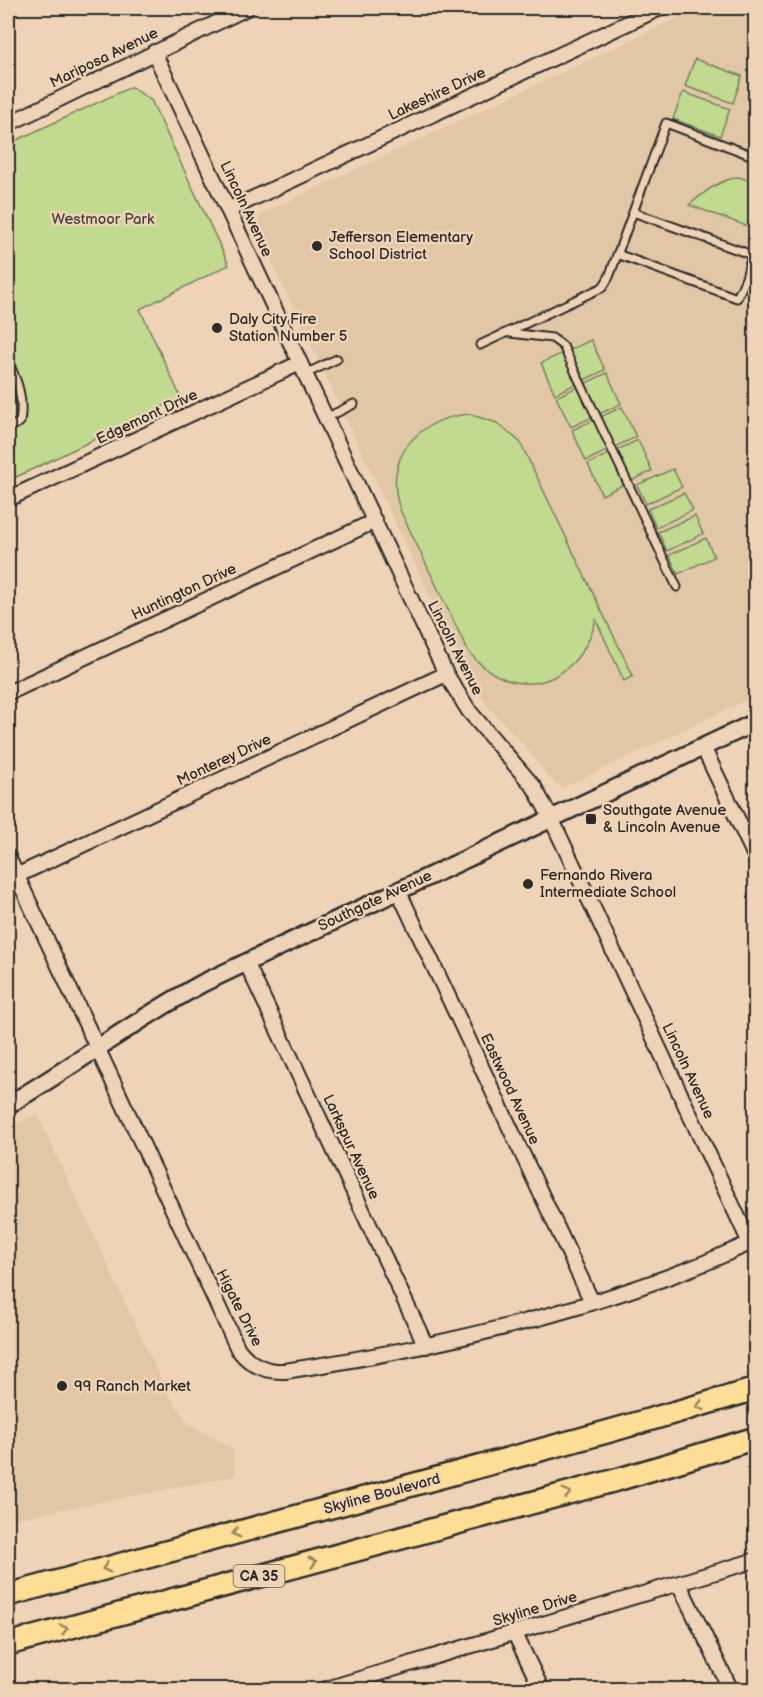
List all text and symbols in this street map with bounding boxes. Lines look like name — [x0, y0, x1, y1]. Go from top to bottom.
street label: Mariposa Avenue — [47, 24, 161, 92]
street label: Lakeshire Drive — [385, 63, 489, 125]
street label: Lincoln Avenue — [216, 158, 276, 260]
park label: Westmoor Park — [52, 210, 155, 229]
place label: Jefferson Elementary School District — [329, 228, 473, 264]
marker: Jefferson Elementary School District — [310, 239, 324, 253]
place label: Daly City Fire Station Number 5 — [229, 310, 347, 346]
marker: Daly City Fire Station Number 5 — [210, 321, 224, 335]
street label: Edgemont Drive — [93, 385, 201, 449]
street label: Huntington Drive — [129, 559, 240, 625]
street label: Lincoln Avenue — [423, 598, 487, 698]
street label: Monterey Drive — [174, 730, 274, 790]
place label: Southgate Avenue & Lincoln Avenue — [603, 801, 726, 837]
marker: Southgate Avenue & Lincoln Avenue — [584, 812, 598, 826]
street label: Southgate Avenue — [315, 866, 435, 936]
place label: Fernando Rivera Intermediate School — [540, 866, 676, 902]
marker: Fernando Rivera Intermediate School — [521, 877, 535, 891]
street label: Lincoln Avenue — [658, 1020, 718, 1122]
street label: Eastwood Avenue — [476, 1030, 544, 1148]
street label: Larkspur Avenue — [318, 1092, 384, 1203]
street label: Higate Drive — [211, 1266, 267, 1350]
place label: 99 Ranch Market — [74, 1377, 191, 1396]
marker: 99 Ranch Market — [55, 1379, 69, 1393]
one-way arrow — [695, 1399, 706, 1411]
street label: Skyline Boulevard — [322, 1469, 442, 1519]
one-way arrow — [561, 1488, 572, 1500]
one-way arrow — [231, 1526, 242, 1538]
one-way arrow — [308, 1556, 318, 1569]
one-way arrow — [102, 1561, 112, 1573]
road number: CA 35 — [234, 1565, 284, 1587]
street label: Skyline Drive — [491, 1587, 579, 1631]
one-way arrow — [58, 1624, 69, 1636]

